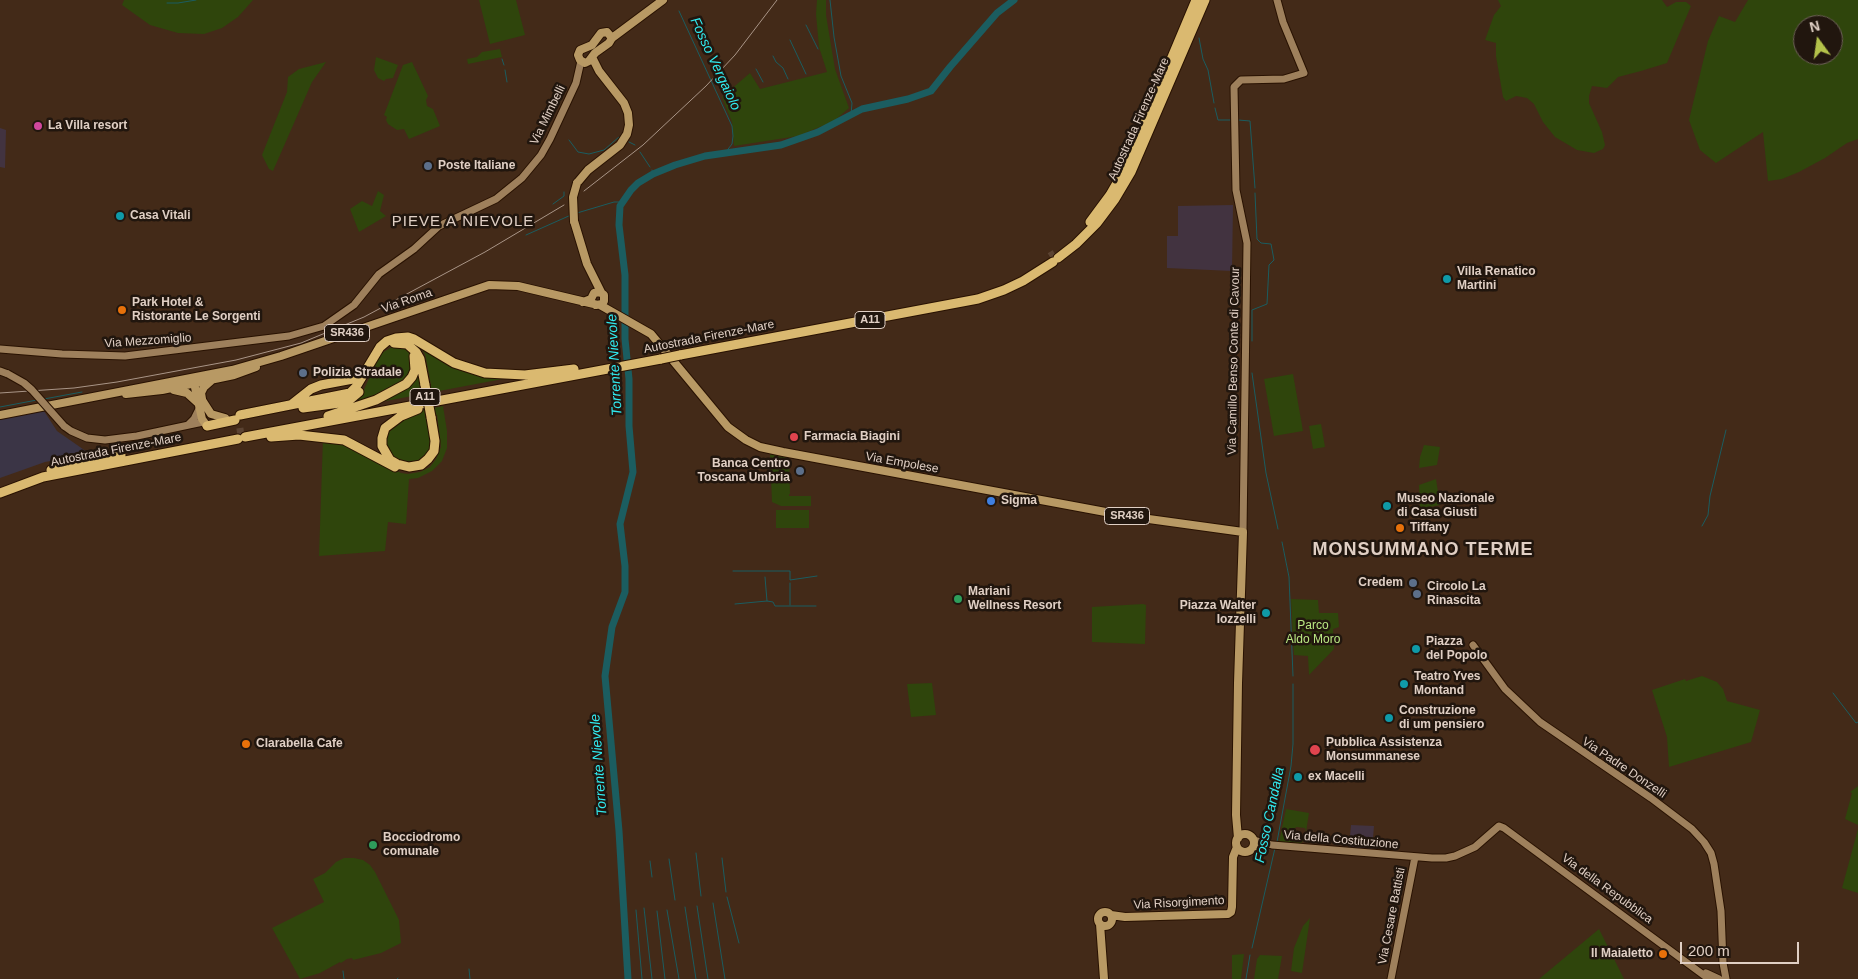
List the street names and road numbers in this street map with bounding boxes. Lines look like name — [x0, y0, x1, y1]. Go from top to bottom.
street label: Autostrada Firenze-Mare — [1105, 55, 1173, 183]
street label: Via Mimbelli — [527, 83, 569, 147]
street label: Via Camillo Benso Conte di Cavour — [1225, 267, 1243, 455]
street label: Via Roma — [380, 286, 434, 316]
road number: A11 — [855, 312, 885, 328]
street label: Autostrada Firenze-Mare — [642, 317, 776, 357]
road number: SR436 — [324, 324, 370, 342]
street label: Via Mezzomiglio — [104, 331, 192, 351]
road number: A11 — [410, 388, 440, 406]
street label: Autostrada Firenze-Mare — [49, 430, 183, 470]
street label: Via Empolese — [864, 449, 940, 477]
road number: SR436 — [1104, 508, 1150, 524]
street label: Via Padre Donzelli — [1579, 734, 1669, 802]
street label: Via della Costituzione — [1283, 828, 1399, 852]
street label: Via della Repubblica — [1559, 851, 1655, 927]
street label: Via Cesare Battisti — [1376, 866, 1408, 966]
street label: Via Risorgimento — [1133, 893, 1225, 913]

